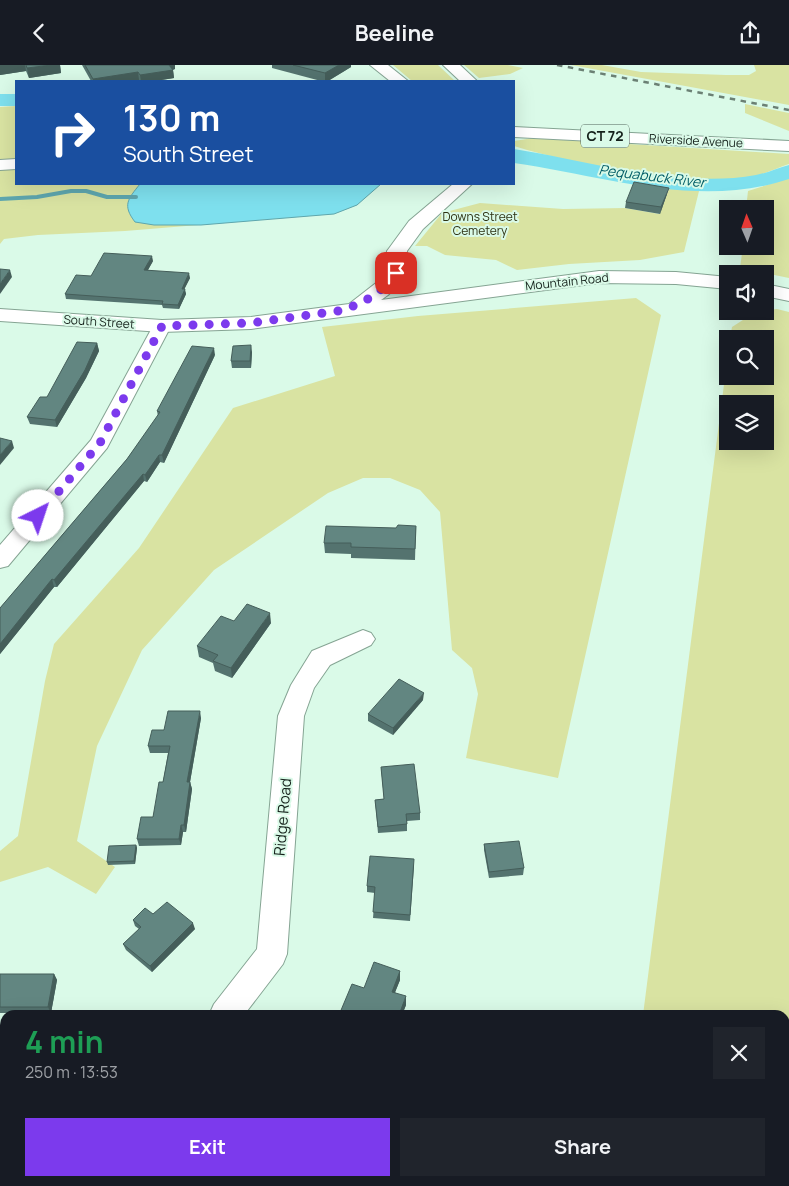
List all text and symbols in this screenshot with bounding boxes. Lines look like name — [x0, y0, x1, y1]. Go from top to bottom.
text: Beeline — [355, 18, 434, 48]
icon: back — [25, 19, 53, 47]
icon: share — [736, 19, 764, 47]
text: 130 m — [123, 94, 220, 142]
icon: right — [40, 100, 105, 165]
road number: CT 72 — [581, 124, 629, 147]
street label: Riverside Avenue — [649, 130, 743, 151]
text: South Street — [123, 139, 254, 169]
water label: Pequabuck River — [598, 160, 708, 192]
north arrow — [719, 200, 774, 255]
map controls — [719, 200, 774, 450]
park label: Downs Street Cemetery — [442, 208, 518, 239]
pin — [375, 252, 417, 294]
icon: arrive — [382, 259, 410, 287]
button: sound — [719, 265, 774, 320]
street label: Mountain Road — [524, 269, 609, 294]
street label: South Street — [63, 311, 135, 332]
button: search — [719, 330, 774, 385]
button: layers — [719, 395, 774, 450]
position arrow — [11, 489, 63, 541]
street label: Ridge Road — [269, 777, 296, 857]
text: 4 min — [25, 1021, 103, 1062]
button: close — [713, 1027, 765, 1079]
text: 250 m · 13:53 — [25, 1061, 118, 1083]
button: Exit — [25, 1118, 390, 1176]
button: Share — [400, 1118, 765, 1176]

